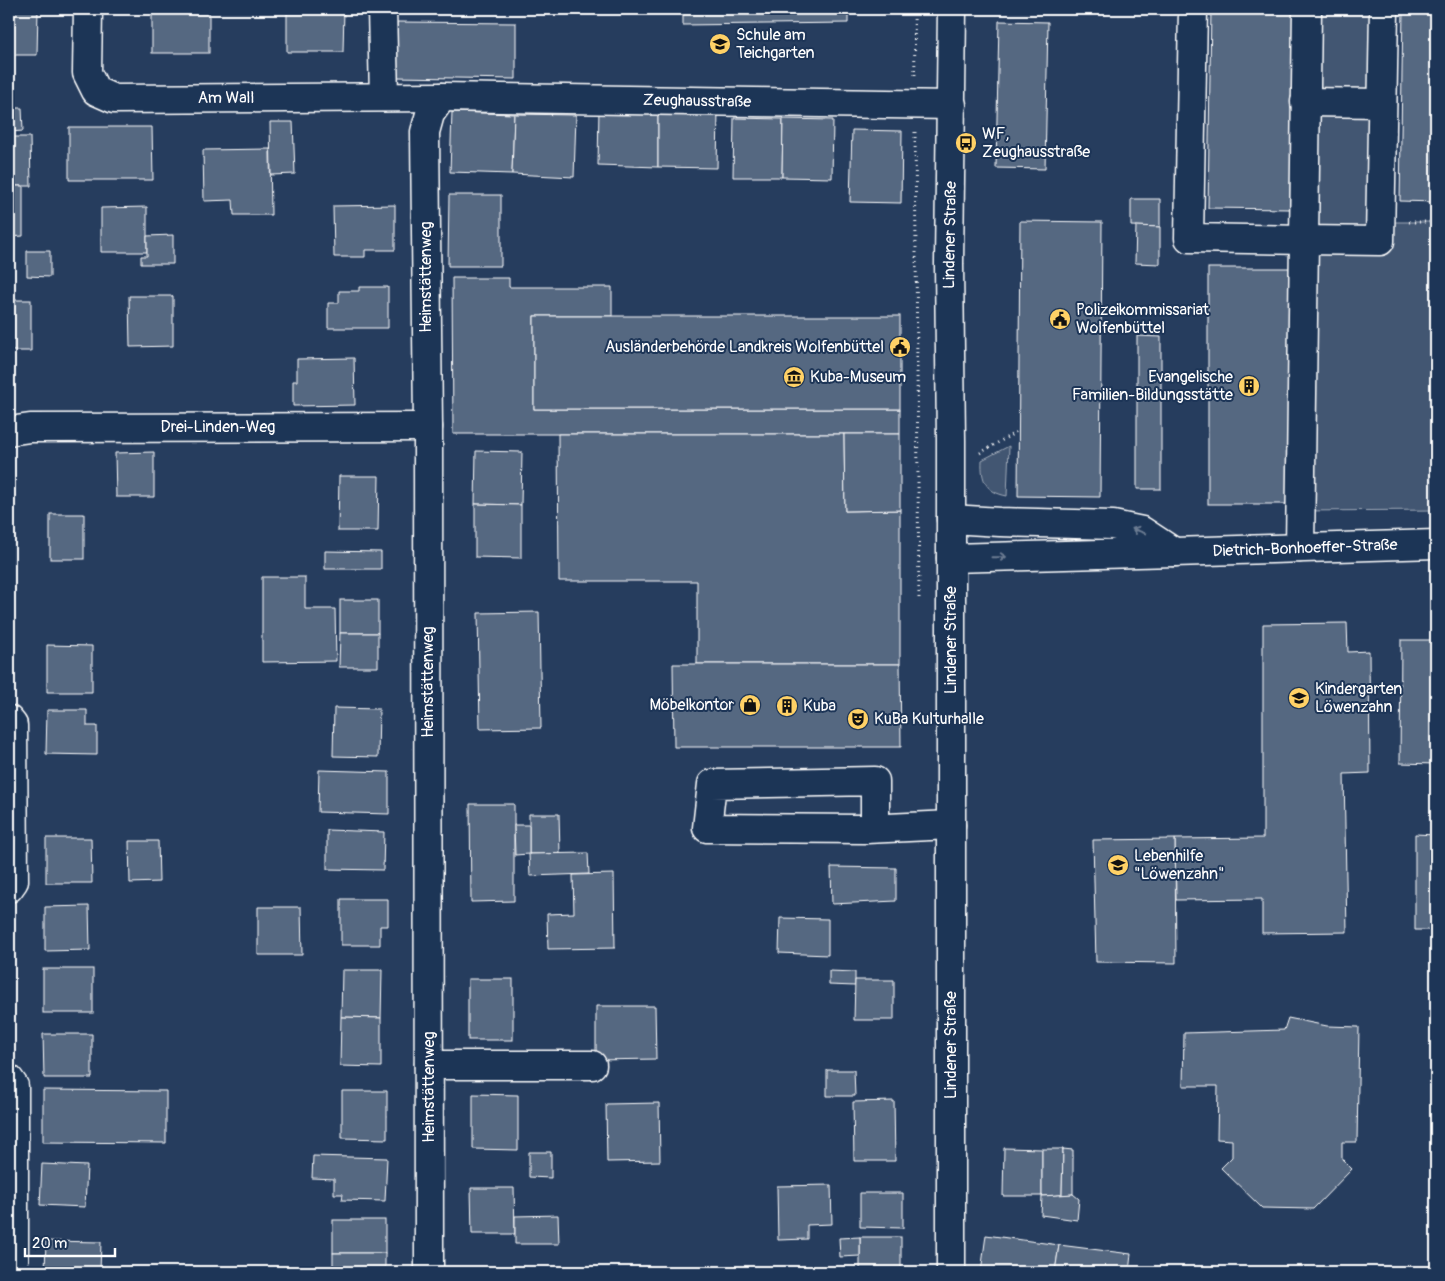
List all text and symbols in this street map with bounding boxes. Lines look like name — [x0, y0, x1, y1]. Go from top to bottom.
place label: Schule am Teichgarten — [736, 25, 815, 63]
school or university icon: Schule am Teichgarten — [708, 32, 732, 56]
street label: Am Wall — [198, 88, 254, 108]
street label: Zeughausstraße — [643, 90, 751, 112]
place label: WF, Zeughausstraße — [982, 124, 1090, 162]
bus stop icon: WF, Zeughausstraße — [954, 131, 978, 155]
street label: Lindener Straße — [939, 181, 961, 289]
street label: Heimstättenweg — [416, 221, 436, 333]
place label: Polizeikommissariat Wolfenbüttel — [1076, 300, 1209, 338]
public building icon: Polizeikommissariat Wolfenbüttel — [1048, 307, 1072, 331]
public building icon: Ausländerbehörde Landkreis Wolfenbüttel — [888, 335, 912, 359]
place label: Ausländerbehörde Landkreis Wolfenbüttel — [605, 337, 884, 357]
museum icon: Kuba-Museum — [782, 365, 806, 389]
place label: Kuba-Museum — [810, 367, 906, 387]
place label: Evangelische Familien-Bildungsstätte — [1072, 367, 1233, 405]
building icon: Evangelische Familien-Bildungsstätte — [1237, 374, 1261, 398]
street label: Drei-Linden-Weg — [161, 417, 275, 437]
one-way arrow — [1131, 526, 1147, 536]
street label: Dietrich-Bonhoeffer-Straße — [1212, 535, 1398, 561]
one-way arrow — [991, 552, 1007, 562]
street label: Lindener Straße — [941, 586, 961, 694]
street label: Heimstättenweg — [418, 626, 438, 738]
place label: Kindergarten Löwenzahn — [1315, 679, 1402, 717]
school or university icon: Kindergarten Löwenzahn — [1287, 686, 1311, 710]
shop icon: Möbelkontor — [738, 693, 762, 717]
building icon: Kuba — [775, 694, 799, 718]
place label: Möbelkontor — [649, 695, 734, 715]
place label: Kuba — [803, 696, 836, 716]
theatre icon: KuBa Kulturhalle — [846, 707, 870, 731]
place label: KuBa Kulturhalle — [874, 709, 984, 729]
place label: Lebenhilfe "Löwenzahn" — [1134, 846, 1225, 884]
school or university icon: Lebenhilfe "Löwenzahn" — [1106, 853, 1130, 877]
street label: Lindener Straße — [941, 991, 961, 1099]
street label: Heimstättenweg — [419, 1031, 439, 1143]
scale bar — [25, 1226, 115, 1258]
text: 20 m — [32, 1234, 67, 1253]

